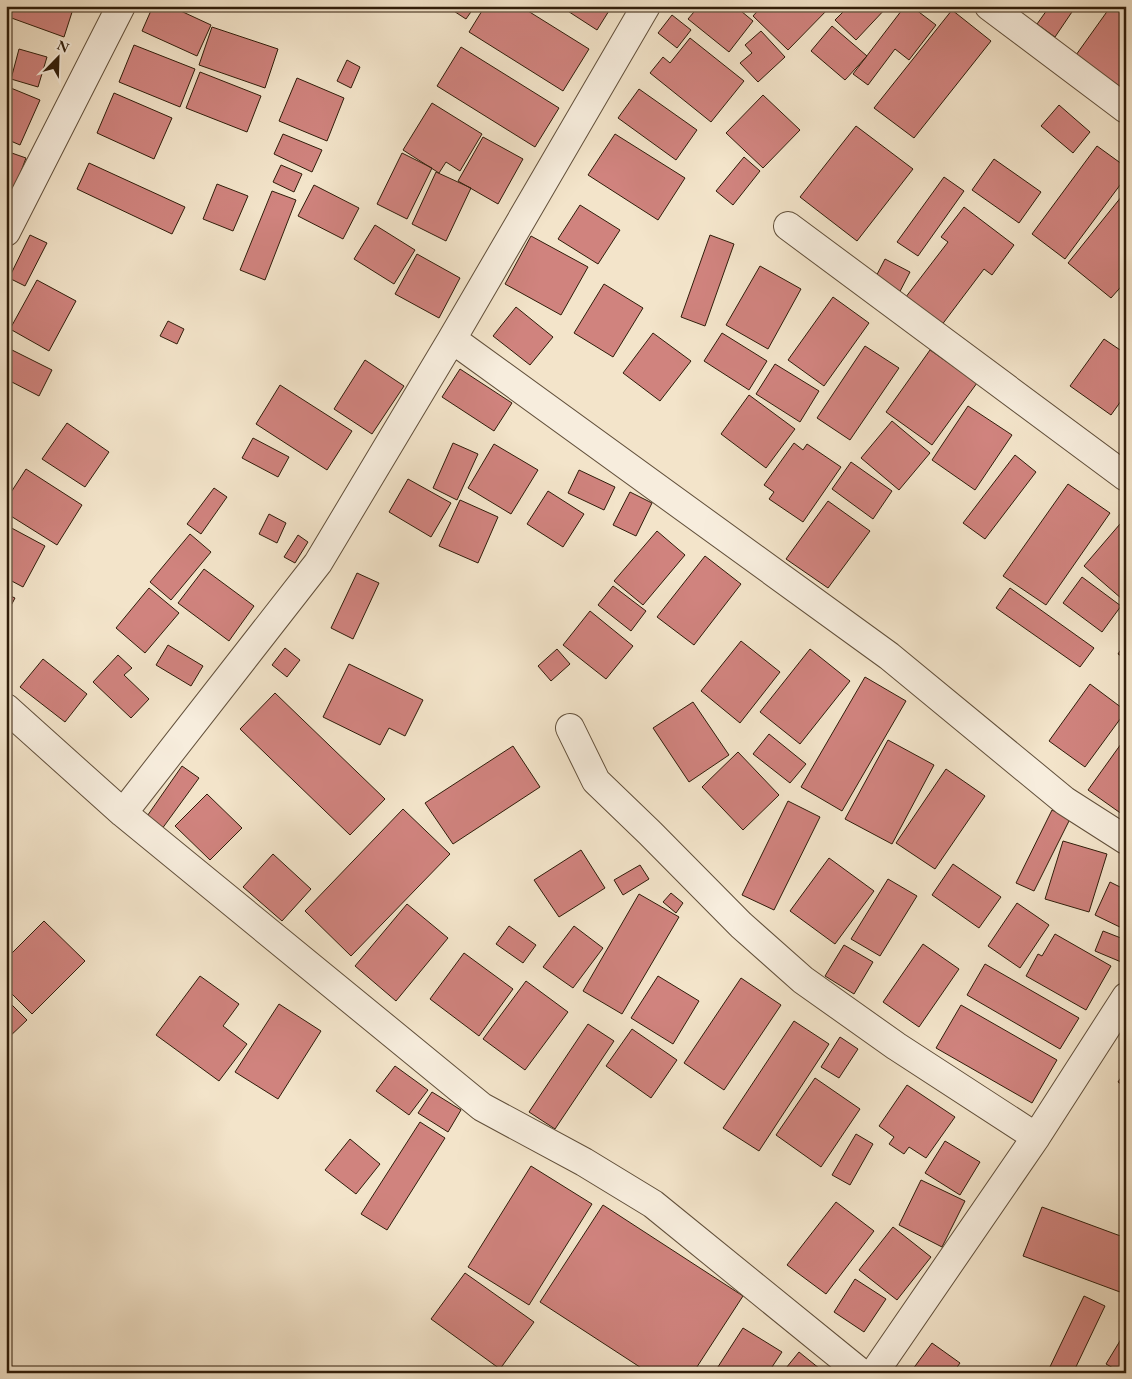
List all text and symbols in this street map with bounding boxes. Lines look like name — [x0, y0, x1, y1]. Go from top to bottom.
north arrow — [32, 32, 82, 82]
text: N — [54, 36, 72, 57]

